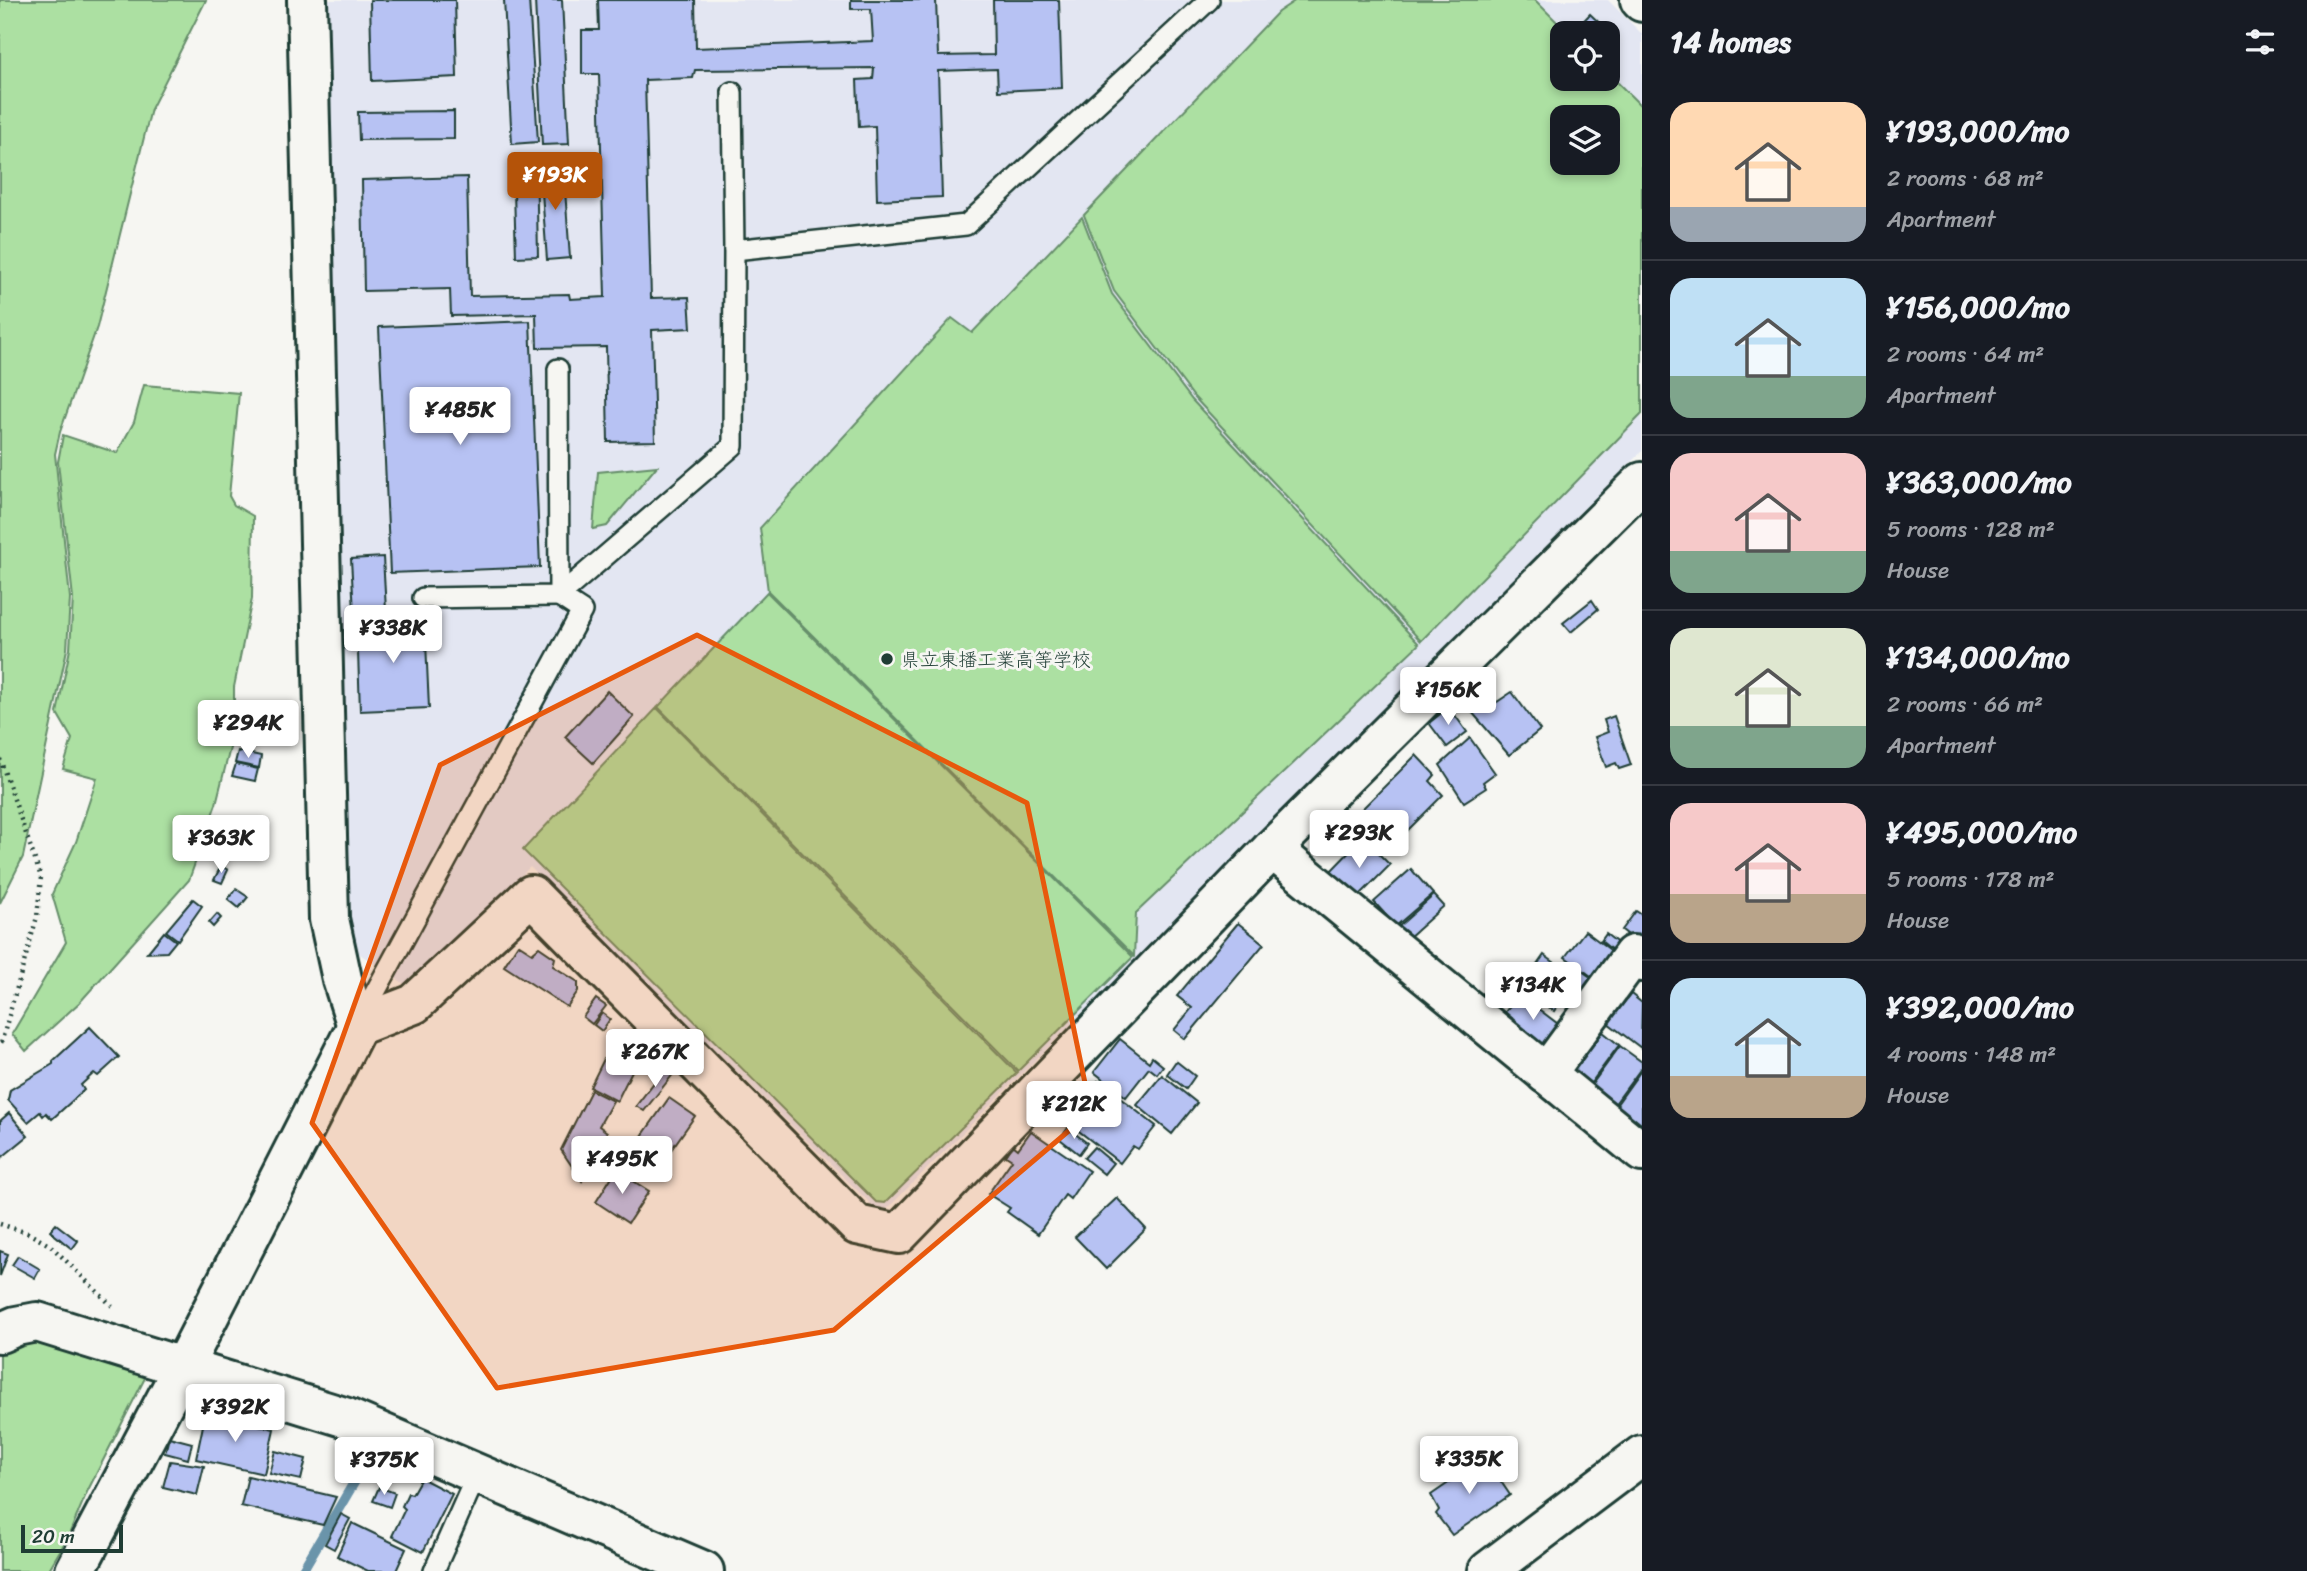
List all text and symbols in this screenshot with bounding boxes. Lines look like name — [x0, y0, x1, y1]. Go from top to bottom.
text: 14 homes — [1670, 15, 1791, 69]
map controls — [1550, 21, 1620, 175]
button: locate — [1550, 21, 1620, 91]
icon: filters — [2241, 23, 2279, 61]
text: ¥193,000/mo — [1887, 104, 2070, 158]
button: layers — [1550, 105, 1620, 175]
icon: home — [1726, 130, 1810, 214]
pin: ¥193K — [506, 152, 604, 212]
text: ¥193K — [523, 154, 587, 195]
text: 2 rooms · 68 m² — [1887, 158, 2044, 199]
text: Apartment — [1887, 199, 1996, 240]
text: ¥156,000/mo — [1887, 280, 2070, 334]
icon: home — [1726, 306, 1810, 390]
text: 2 rooms · 64 m² — [1887, 334, 2044, 375]
text: Apartment — [1887, 375, 1996, 416]
pin: ¥485K — [411, 388, 509, 447]
text: ¥485K — [425, 389, 495, 430]
text: ¥363,000/mo — [1887, 455, 2072, 509]
icon: home — [1726, 481, 1810, 565]
text: 5 rooms · 128 m² — [1887, 509, 2055, 550]
text: House — [1887, 550, 1949, 591]
pin: ¥338K — [344, 606, 442, 665]
text: ¥338K — [360, 607, 426, 648]
text: ¥134,000/mo — [1887, 630, 2070, 684]
place label: 県立東播工業高等学校 — [901, 643, 1091, 676]
marker: 県立東播工業高等学校 — [879, 651, 895, 667]
icon: home — [1726, 656, 1810, 740]
pin: ¥156K — [1399, 668, 1497, 727]
text: ¥156K — [1416, 669, 1480, 710]
text: 2 rooms · 66 m² — [1887, 684, 2043, 725]
pin: ¥294K — [199, 700, 297, 760]
text: ¥294K — [214, 702, 282, 743]
text: Apartment — [1887, 725, 1996, 766]
text: ¥495,000/mo — [1887, 805, 2077, 859]
pin: ¥293K — [1310, 810, 1408, 870]
text: ¥293K — [1326, 812, 1392, 853]
pin: ¥363K — [172, 816, 270, 875]
text: ¥363K — [188, 817, 254, 858]
icon: home — [1726, 831, 1810, 915]
text: 5 rooms · 178 m² — [1887, 859, 2055, 900]
text: House — [1887, 900, 1949, 941]
pin: ¥134K — [1484, 962, 1582, 1022]
text: ¥134K — [1501, 964, 1565, 1005]
text: ¥392,000/mo — [1887, 980, 2074, 1034]
icon: home — [1726, 1006, 1810, 1090]
pin: ¥267K — [606, 1030, 704, 1089]
text: ¥267K — [622, 1031, 688, 1072]
text: 4 rooms · 148 m² — [1887, 1034, 2056, 1075]
text: House — [1887, 1075, 1949, 1116]
pin: ¥212K — [1025, 1082, 1123, 1141]
text: ¥212K — [1042, 1083, 1106, 1124]
pin: ¥495K — [573, 1136, 671, 1196]
text: ¥495K — [587, 1138, 657, 1179]
pin: ¥392K — [186, 1384, 284, 1444]
text: ¥392K — [202, 1386, 268, 1427]
pin: ¥335K — [1420, 1436, 1518, 1496]
pin: ¥375K — [335, 1438, 433, 1497]
text: ¥335K — [1436, 1438, 1502, 1479]
text: ¥375K — [351, 1439, 417, 1480]
text: 20 m — [32, 1520, 75, 1553]
scale bar — [21, 1522, 122, 1554]

